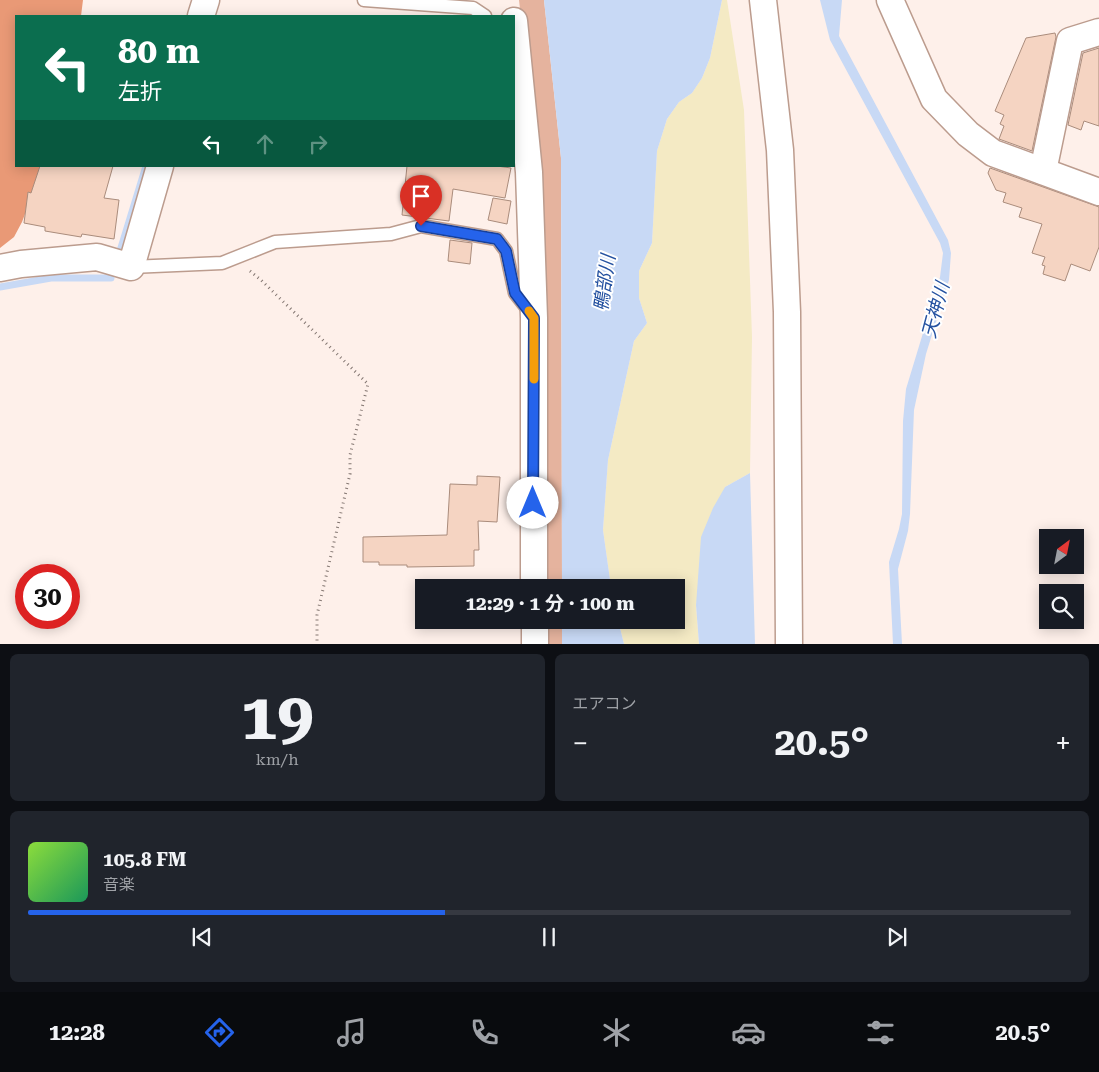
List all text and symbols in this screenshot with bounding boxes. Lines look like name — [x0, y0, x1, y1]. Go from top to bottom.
text: 80 m — [118, 31, 200, 72]
icon: left — [35, 35, 100, 100]
text: 左折 — [118, 79, 162, 104]
icon: left — [198, 130, 226, 158]
icon: ahead — [251, 130, 279, 158]
icon: right — [304, 130, 332, 158]
pin — [400, 175, 442, 226]
icon: arrive — [407, 182, 435, 210]
water label: 鴨部川 — [589, 251, 620, 313]
water label: 天神川 — [917, 278, 954, 341]
position arrow — [506, 476, 558, 528]
north arrow — [1039, 529, 1084, 574]
map controls — [1039, 529, 1084, 629]
speed limit sign: 30 — [15, 564, 80, 629]
button: search — [1039, 584, 1084, 629]
text: 12:29 · 1 分 · 100 m — [465, 592, 635, 615]
text: 19 — [241, 679, 314, 755]
text: エアコン — [573, 694, 637, 713]
text: 20.5° — [774, 720, 869, 764]
text: − — [573, 727, 588, 760]
text: + — [1055, 727, 1071, 760]
text: km/h — [256, 750, 299, 769]
text: 105.8 FM — [103, 848, 186, 871]
text: 音楽 — [103, 875, 135, 894]
icon: previous — [188, 923, 216, 951]
icon: pause — [535, 923, 563, 951]
icon: next — [883, 923, 911, 951]
icon: directions — [202, 1015, 237, 1050]
icon: music — [334, 1015, 369, 1050]
icon: phone — [467, 1015, 502, 1050]
icon: climate — [599, 1015, 634, 1050]
icon: car — [731, 1015, 766, 1050]
icon: filters — [863, 1015, 898, 1050]
text: 12:28 — [49, 1020, 105, 1045]
text: 20.5° — [996, 1020, 1050, 1045]

